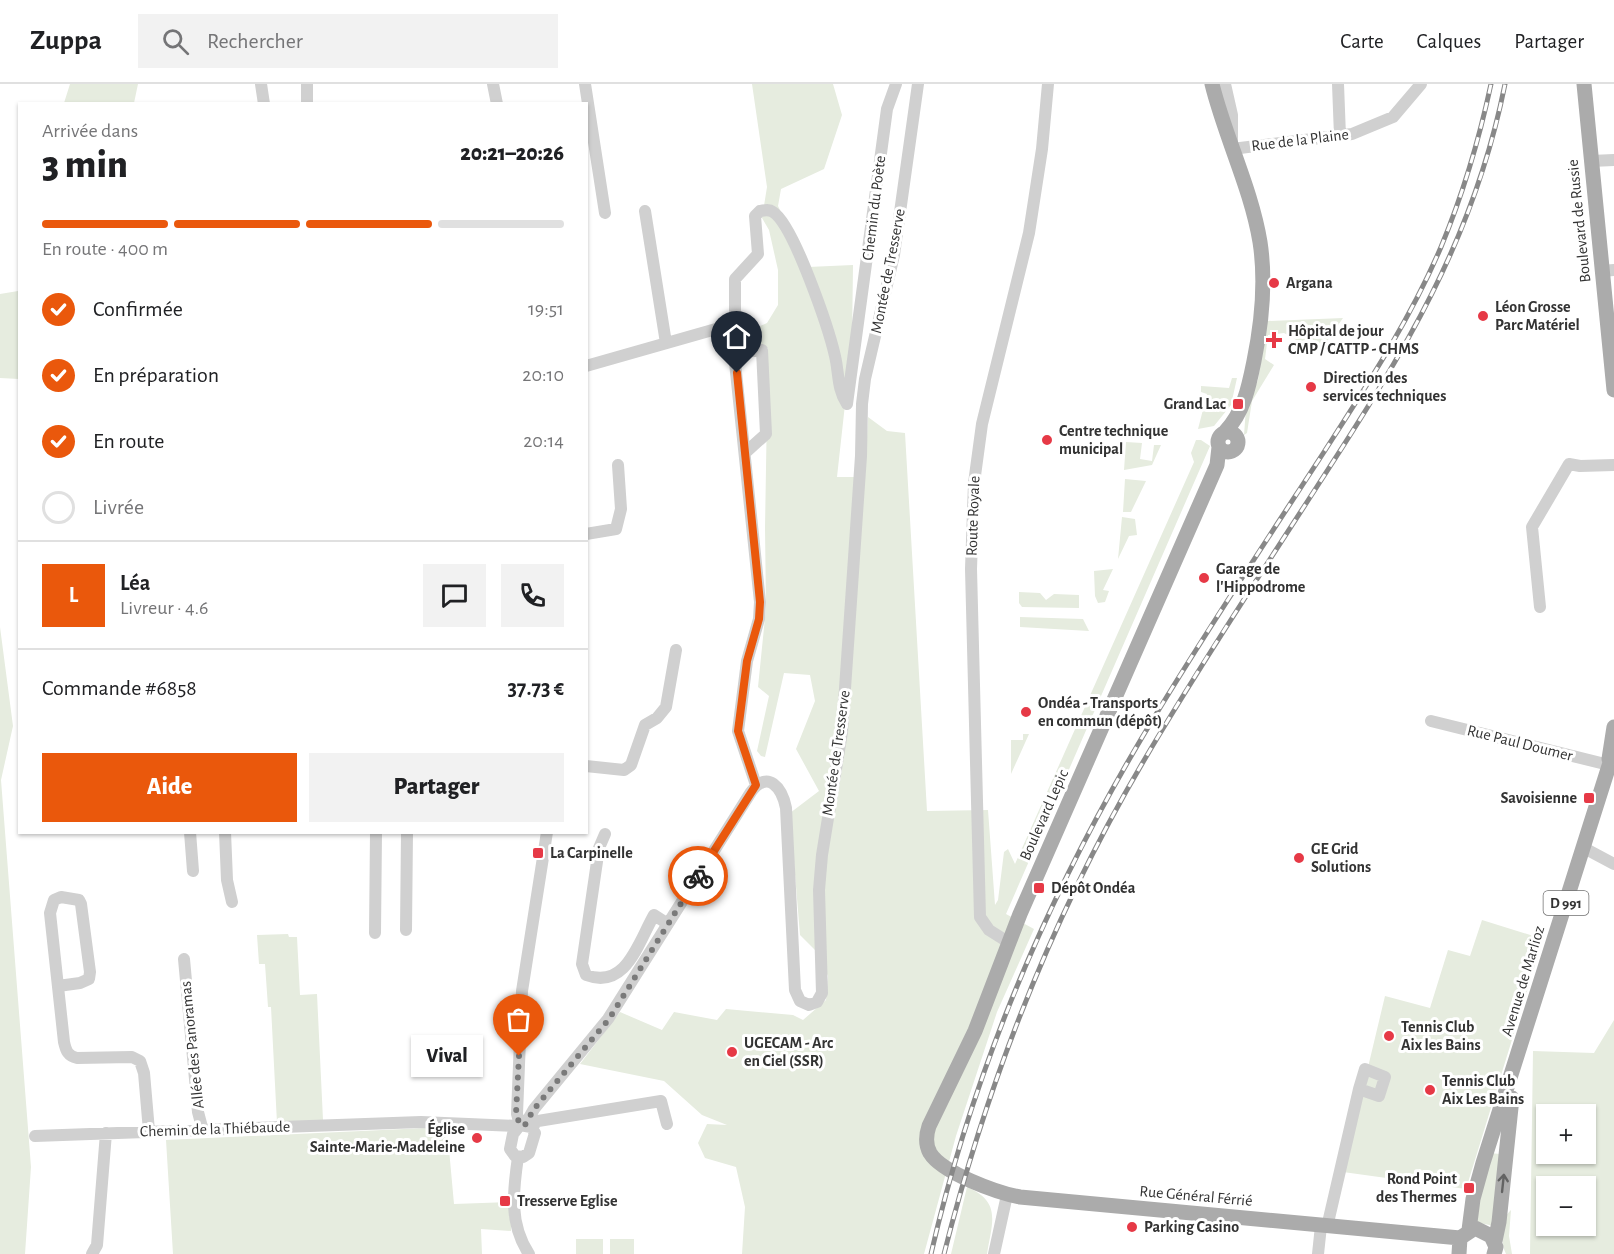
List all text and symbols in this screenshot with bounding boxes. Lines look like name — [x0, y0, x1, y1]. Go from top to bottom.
search box — [138, 14, 558, 68]
icon: search — [159, 25, 192, 58]
text: Zuppa — [30, 27, 102, 55]
text: Rechercher — [207, 30, 303, 52]
text: Carte — [1340, 31, 1384, 52]
text: Calques — [1417, 31, 1481, 52]
text: Partager — [1514, 31, 1584, 52]
text: Arrivée dans — [42, 121, 138, 141]
street label: Rue de la Plaine — [1250, 126, 1350, 154]
text: 20:21–20:26 — [460, 142, 564, 164]
text: 3 min — [42, 146, 128, 185]
street label: Chemin du Poète — [860, 155, 888, 261]
street label: Boulevard de Russie — [1565, 159, 1593, 283]
street label: Montée de Tresserve — [868, 207, 908, 335]
text: En route · 400 m — [42, 239, 168, 259]
place label: Argana — [1286, 275, 1333, 291]
marker: Argana — [1267, 276, 1281, 290]
icon: check — [42, 293, 75, 326]
text: Confirmée — [93, 298, 183, 320]
text: 19:51 — [528, 299, 564, 319]
place label: Léon Grosse Parc Matériel — [1495, 299, 1580, 333]
marker: Léon Grosse Parc Matériel — [1476, 309, 1490, 323]
pin — [711, 311, 762, 373]
icon: home — [720, 320, 753, 353]
place label: Hôpital de jour CMP / CATTP - CHMS — [1288, 323, 1419, 357]
marker: Hôpital de jour CMP / CATTP - CHMS — [1265, 331, 1283, 349]
icon: check — [42, 359, 75, 392]
text: En préparation — [93, 364, 219, 386]
text: 20:10 — [522, 365, 564, 385]
place label: Direction des services techniques — [1323, 370, 1446, 404]
marker: Direction des services techniques — [1304, 380, 1318, 394]
place label: Grand Lac — [1164, 396, 1226, 412]
marker: Grand Lac — [1231, 397, 1245, 411]
place label: Centre technique municipal — [1059, 423, 1169, 457]
icon: check — [42, 425, 75, 458]
text: En route — [93, 430, 164, 452]
text: 20:14 — [523, 431, 564, 451]
marker: Centre technique municipal — [1040, 433, 1054, 447]
street label: Route Royale — [964, 476, 983, 557]
text: Livrée — [93, 496, 144, 518]
place label: Garage de l'Hippodrome — [1216, 561, 1306, 595]
button: chat — [423, 564, 486, 627]
button: phone — [501, 564, 564, 627]
marker: Garage de l'Hippodrome — [1197, 571, 1211, 585]
text: Léa — [120, 572, 150, 594]
text: L — [69, 584, 78, 606]
text: Livreur · 4.6 — [120, 598, 209, 618]
text: Commande #6858 — [42, 677, 197, 699]
text: 37.73 € — [507, 677, 564, 699]
street label: Montée de Tresserve — [819, 689, 853, 817]
place label: Ondéa - Transports en commun (dépôt) — [1038, 695, 1162, 729]
marker: Ondéa - Transports en commun (dépôt) — [1019, 705, 1033, 719]
street label: Rue Paul Doumer — [1466, 722, 1575, 764]
button: Aide — [42, 753, 297, 822]
button: Partager — [309, 753, 564, 822]
street label: Boulevard Lepic — [1017, 767, 1071, 863]
place label: Savoisienne — [1500, 790, 1577, 806]
marker: Savoisienne — [1582, 791, 1596, 805]
place label: GE Grid Solutions — [1311, 841, 1371, 875]
place label: La Carpinelle — [550, 845, 633, 861]
marker: La Carpinelle — [531, 846, 545, 860]
courier — [668, 846, 728, 906]
marker: GE Grid Solutions — [1292, 851, 1306, 865]
icon: bike — [682, 860, 715, 893]
place label: Dépôt Ondéa — [1051, 880, 1136, 896]
marker: Dépôt Ondéa — [1032, 881, 1046, 895]
road number: D 991 — [1544, 891, 1588, 915]
street label: Avenue de Marlioz — [1499, 924, 1548, 1038]
street label: Allée des Panoramas — [177, 980, 207, 1110]
pin — [493, 994, 544, 1056]
icon: bag — [502, 1003, 535, 1036]
place label: Tennis Club Aix les Bains — [1401, 1019, 1481, 1053]
marker: Tennis Club Aix les Bains — [1382, 1029, 1396, 1043]
callout: Vival — [411, 1035, 483, 1077]
place label: UGECAM - Arc en Ciel (SSR) — [744, 1035, 833, 1069]
marker: UGECAM - Arc en Ciel (SSR) — [725, 1045, 739, 1059]
text: Vival — [426, 1046, 468, 1066]
place label: Tennis Club Aix Les Bains — [1442, 1073, 1524, 1107]
marker: Tennis Club Aix Les Bains — [1423, 1083, 1437, 1097]
map controls — [1536, 1104, 1596, 1236]
button: + — [1536, 1104, 1596, 1164]
street label: Chemin de la Thiébaude — [139, 1118, 291, 1140]
place label: Église Sainte-Marie-Madeleine — [310, 1118, 465, 1155]
marker: Église Sainte-Marie-Madeleine — [470, 1131, 484, 1145]
place label: Rond Point des Thermes — [1376, 1171, 1458, 1205]
one-way arrow — [1498, 1174, 1509, 1194]
button: − — [1536, 1176, 1596, 1236]
marker: Rond Point des Thermes — [1462, 1181, 1476, 1195]
street label: Rue Général Férrié — [1139, 1183, 1253, 1209]
place label: Tresserve Eglise — [517, 1193, 618, 1209]
marker: Tresserve Eglise — [498, 1194, 512, 1208]
place label: Parking Casino — [1144, 1219, 1239, 1235]
marker: Parking Casino — [1125, 1220, 1139, 1234]

